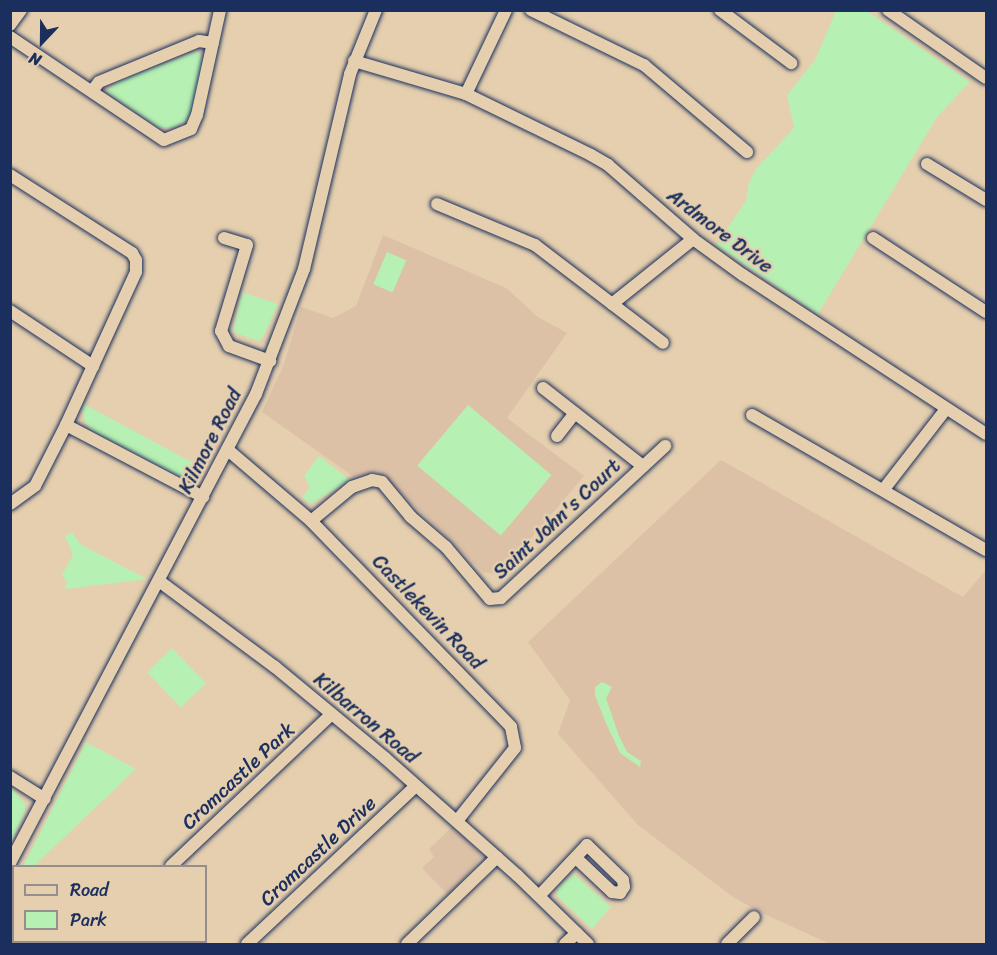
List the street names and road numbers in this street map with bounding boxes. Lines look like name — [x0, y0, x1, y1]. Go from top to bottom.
street label: Ardmore Drive — [662, 183, 778, 279]
street label: Kilmore Road — [173, 384, 247, 498]
street label: Saint John's Court — [489, 454, 625, 584]
street label: Castlekevin Road — [367, 550, 489, 674]
street label: Kilbarron Road — [309, 667, 423, 769]
street label: Cromcastle Park — [177, 718, 299, 834]
street label: Cromcastle Drive — [255, 791, 381, 911]

